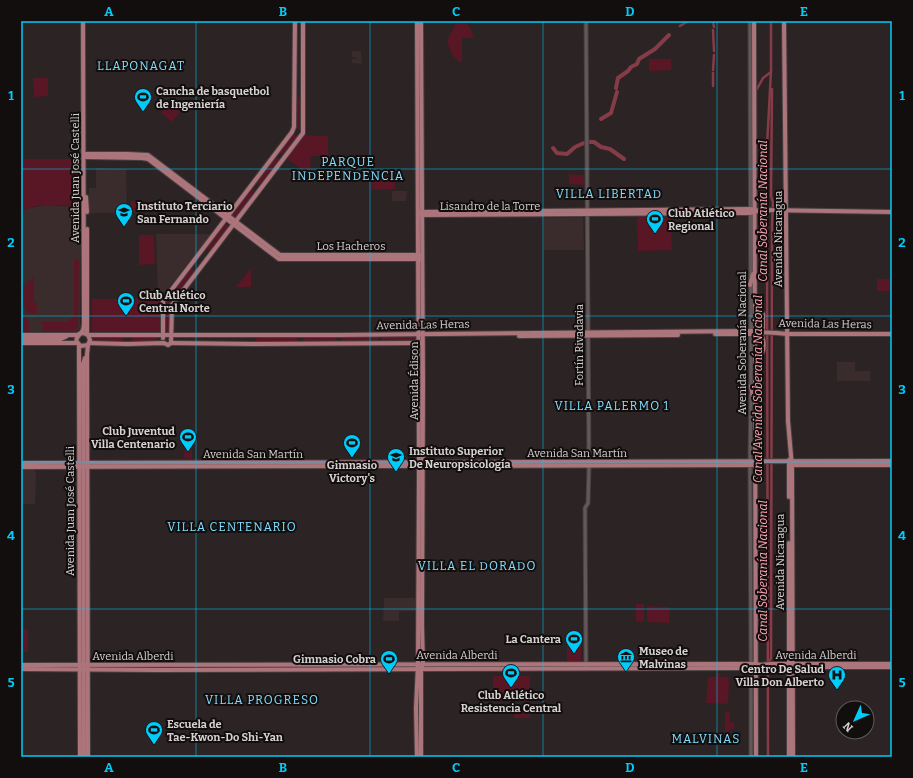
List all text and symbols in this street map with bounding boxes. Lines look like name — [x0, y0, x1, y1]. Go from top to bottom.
text: A — [104, 4, 114, 19]
text: B — [279, 4, 287, 19]
text: C — [452, 4, 460, 19]
text: D — [625, 4, 635, 19]
text: E — [800, 4, 808, 19]
district label: LLAPONAGAT — [97, 59, 185, 73]
place label: Cancha de basquetbol de Ingeniería — [156, 85, 270, 111]
sports icon: Cancha de basquetbol de Ingeniería — [133, 87, 153, 112]
text: 1 — [8, 88, 14, 103]
text: 1 — [899, 88, 905, 103]
street label: Avenida Juan José Castelli — [69, 112, 82, 243]
water label: Canal Soberanía Nacional — [756, 140, 770, 282]
district label: PARQUE INDEPENDENCIA — [292, 155, 404, 183]
district label: VILLA LIBERTAD — [556, 187, 662, 201]
street label: Avenida Nicaragua — [772, 191, 785, 287]
place label: Instituto Terciario San Fernando — [137, 200, 233, 226]
street label: Lisandro de la Torre — [440, 200, 540, 213]
school or university icon: Instituto Terciario San Fernando — [114, 202, 134, 227]
place label: Club Atlético Regional — [668, 207, 735, 233]
sports icon: Club Atlético Regional — [645, 209, 665, 234]
text: 2 — [7, 235, 15, 250]
text: 2 — [898, 235, 906, 250]
street label: Los Hacheros — [317, 240, 385, 253]
street label: Avenida Soberanía Nacional — [736, 271, 749, 415]
place label: Club Atlético Central Norte — [139, 289, 210, 315]
sports icon: Club Atlético Central Norte — [116, 291, 136, 316]
water label: Canal Avenida Soberanía Nacional — [751, 295, 765, 483]
street label: Fortín Rivadavia — [573, 304, 586, 386]
street label: Avenida Las Heras — [778, 317, 872, 331]
street label: Avenida Las Heras — [376, 318, 470, 332]
street label: Avenida Édison — [407, 342, 421, 420]
text: 3 — [7, 382, 15, 397]
text: 3 — [898, 382, 906, 397]
district label: VILLA PALERMO 1 — [555, 399, 669, 413]
place label: Club Juventud Villa Centenario — [91, 425, 175, 451]
sports icon: Club Juventud Villa Centenario — [178, 427, 198, 452]
sports icon: Gimnasio Victory's — [342, 433, 362, 458]
street label: Avenida Juan José Castelli — [64, 445, 77, 576]
place label: Instituto Superior De Neuropsicología — [409, 445, 511, 471]
school or university icon: Instituto Superior De Neuropsicología — [386, 447, 406, 472]
street label: Avenida San Martín — [527, 447, 627, 460]
street label: Avenida San Martín — [203, 448, 303, 461]
place label: Gimnasio Victory's — [327, 459, 377, 485]
water label: Canal Soberanía Nacional — [756, 500, 770, 642]
street label: Avenida Nicaragua — [774, 514, 787, 610]
district label: VILLA CENTENARIO — [167, 520, 297, 534]
text: 4 — [7, 528, 15, 543]
text: 4 — [898, 528, 906, 543]
district label: VILLA EL DORADO — [418, 559, 536, 573]
sports icon: La Cantera — [564, 629, 584, 654]
place label: La Cantera — [506, 633, 562, 646]
place label: Museo de Malvinas — [639, 645, 688, 671]
museum icon: Museo de Malvinas — [616, 647, 636, 672]
sports icon: Gimnasio Cobra — [379, 649, 399, 674]
street label: Avenida Alberdi — [416, 649, 498, 662]
street label: Avenida Alberdi — [775, 649, 857, 662]
street label: Avenida Alberdi — [92, 650, 174, 663]
place label: Gimnasio Cobra — [293, 653, 377, 666]
sports icon: Club Atlético Resistencia Central — [501, 663, 521, 688]
place label: Centro De Salud Villa Don Alberto — [736, 663, 824, 689]
hospital icon: Centro De Salud Villa Don Alberto — [827, 665, 847, 690]
text: 5 — [7, 675, 15, 690]
text: 5 — [898, 675, 906, 690]
place label: Club Atlético Resistencia Central — [461, 689, 562, 715]
district label: VILLA PROGRESO — [205, 693, 319, 707]
north arrow — [835, 700, 875, 740]
place label: Escuela de Tae-Kwon-Do Shi-Yan — [167, 718, 283, 744]
text: N — [840, 719, 856, 734]
sports icon: Escuela de Tae-Kwon-Do Shi-Yan — [144, 720, 164, 745]
district label: MALVINAS — [672, 732, 740, 746]
text: A — [104, 760, 114, 775]
text: B — [279, 760, 287, 775]
text: C — [452, 760, 460, 775]
text: D — [625, 760, 635, 775]
text: E — [800, 760, 808, 775]

